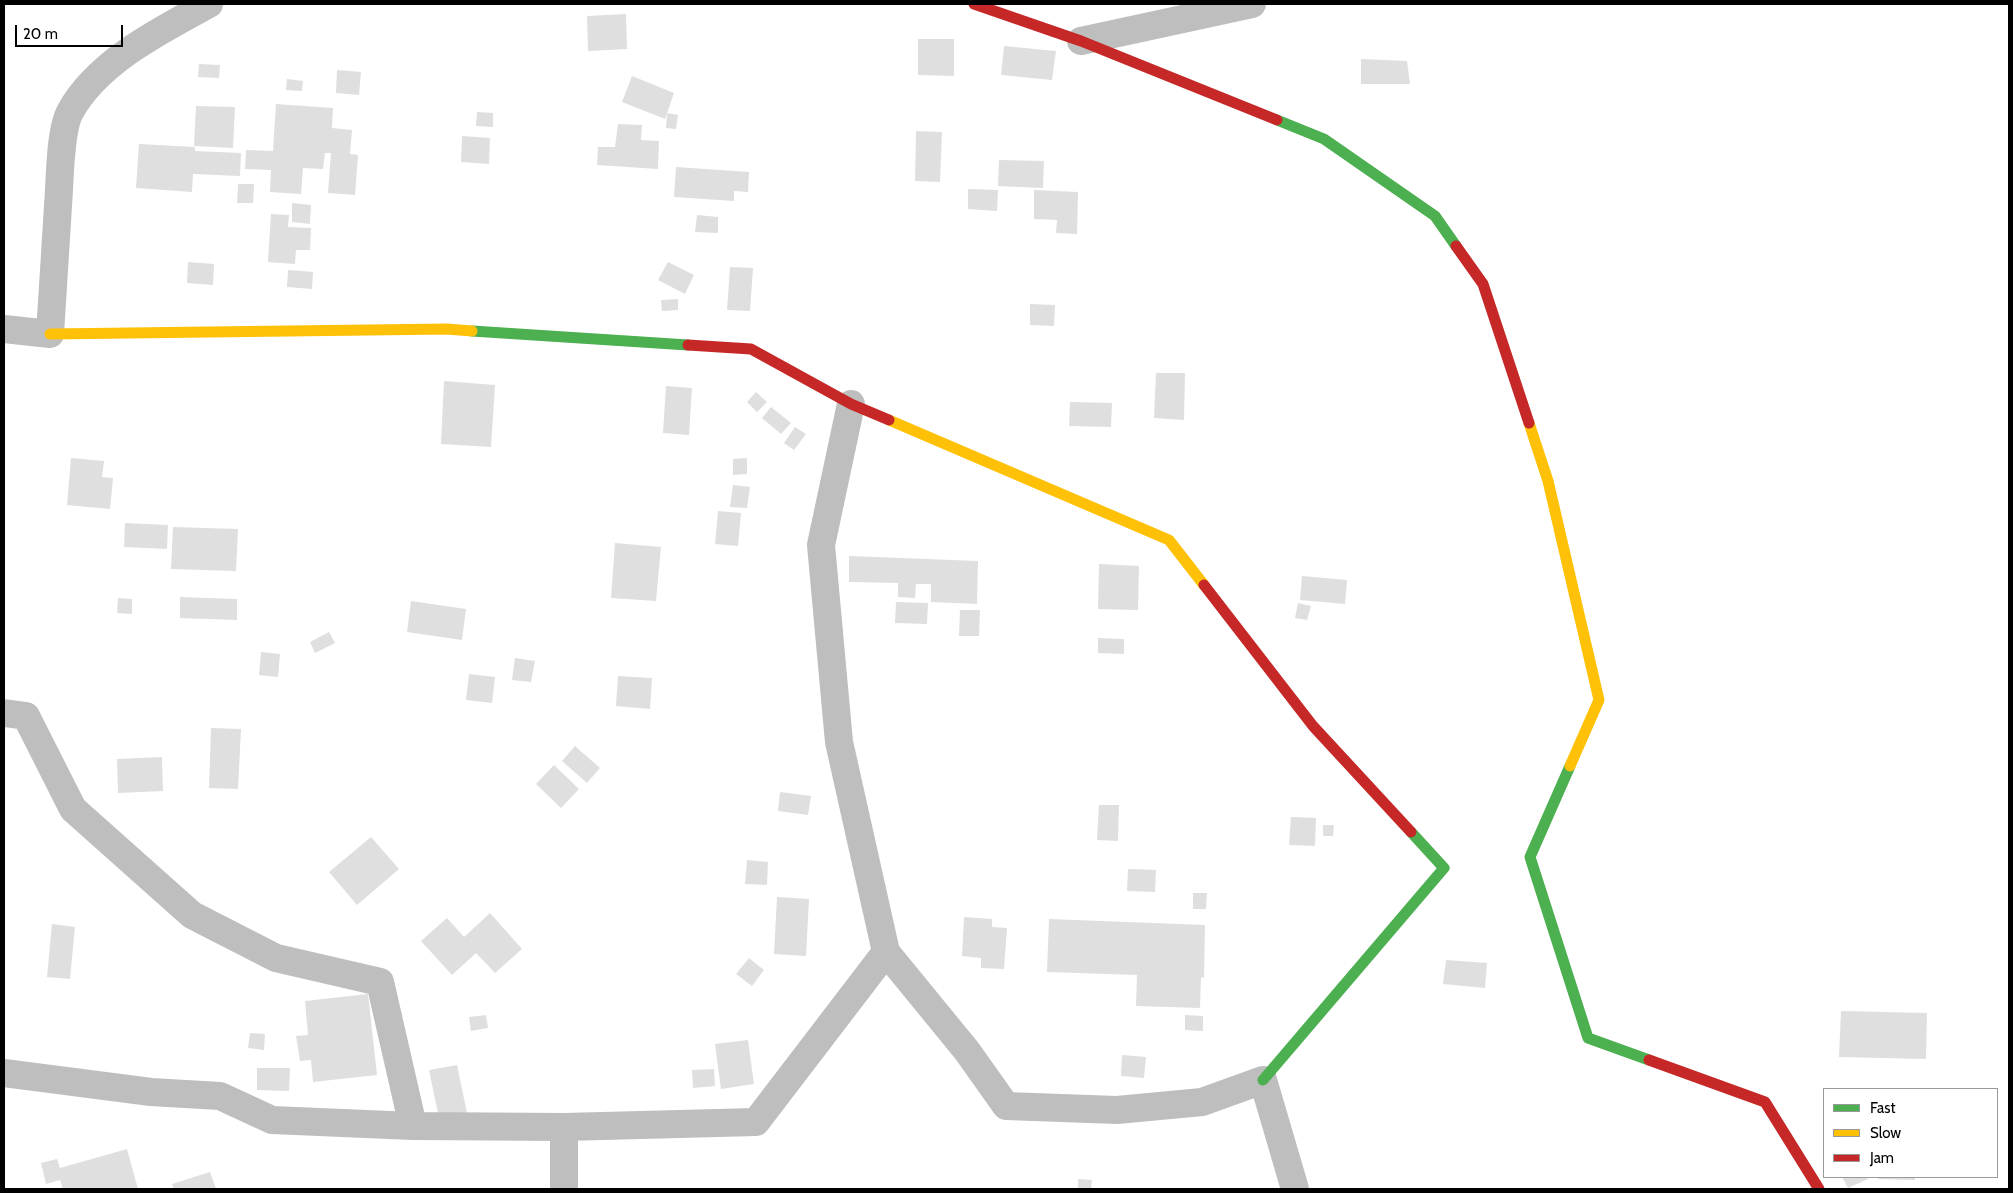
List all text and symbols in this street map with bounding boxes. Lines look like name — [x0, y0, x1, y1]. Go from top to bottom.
scale bar — [18, 15, 125, 47]
text: 20 m — [23, 25, 58, 43]
legend — [1823, 1088, 1998, 1178]
text: Fast — [1870, 1099, 1895, 1117]
text: Slow — [1870, 1124, 1901, 1142]
text: Jam — [1870, 1149, 1894, 1167]

